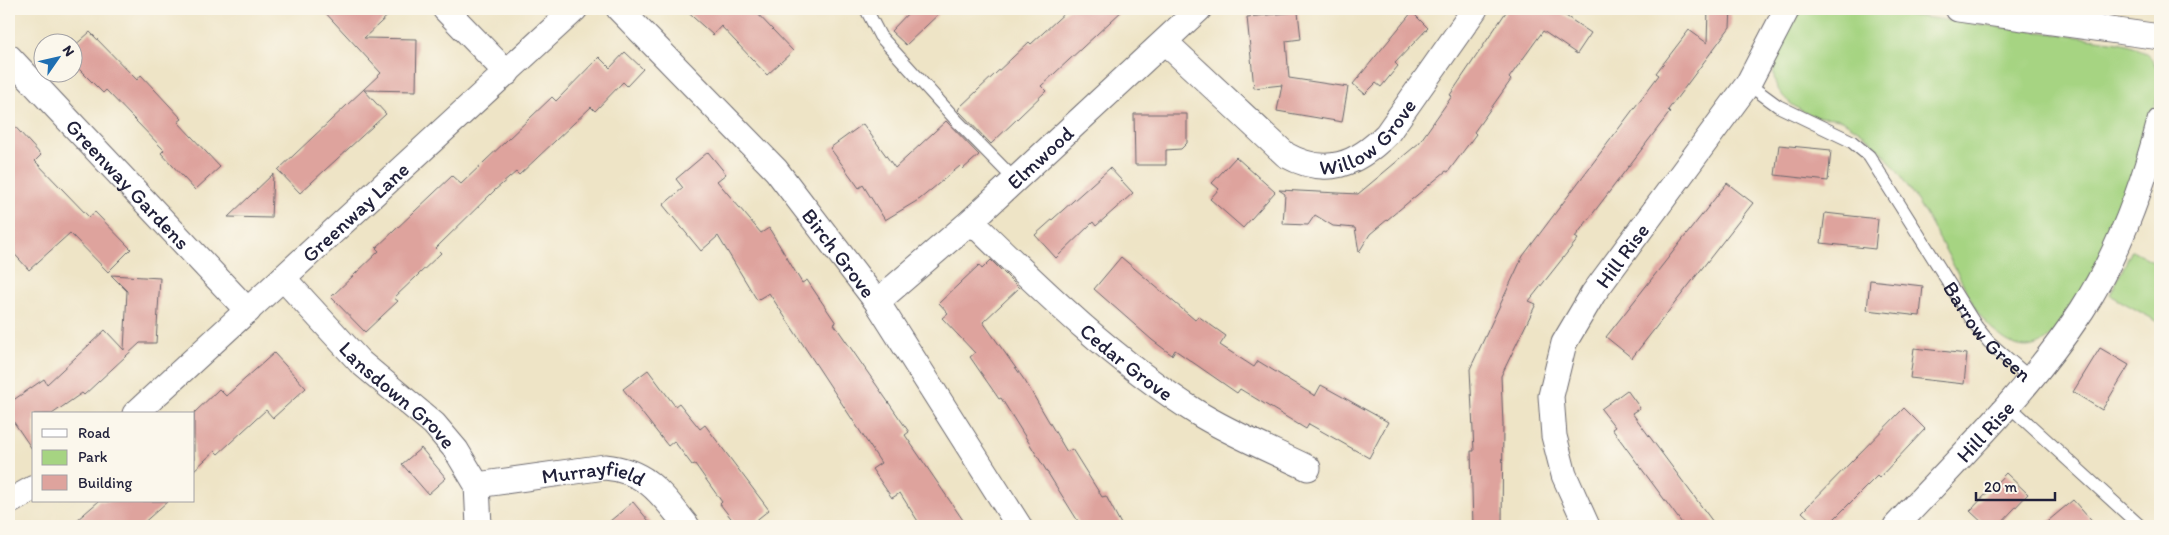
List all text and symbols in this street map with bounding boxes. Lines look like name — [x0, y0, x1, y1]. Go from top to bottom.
north arrow — [32, 32, 82, 82]
text: N — [59, 42, 78, 60]
street label: Willow Grove — [1319, 93, 1421, 179]
street label: Greenway Gardens — [61, 113, 196, 254]
street label: Elmwood — [1001, 120, 1079, 194]
street label: Greenway Lane — [296, 156, 414, 267]
street label: Birch Grove — [797, 203, 881, 302]
street label: Hill Rise — [1589, 218, 1654, 293]
street label: Barrow Green — [1938, 276, 2037, 387]
street label: Cedar Grove — [1075, 317, 1178, 406]
street label: Lansdown Grove — [334, 336, 461, 453]
street label: Hill Rise — [1950, 395, 2019, 467]
legend — [32, 412, 195, 502]
text: Road — [78, 424, 111, 442]
text: Park — [78, 448, 108, 466]
street label: Murrayfield — [540, 455, 650, 491]
scale bar — [1976, 470, 2055, 502]
text: Building — [78, 474, 132, 492]
text: 20 m — [1984, 478, 2018, 496]

